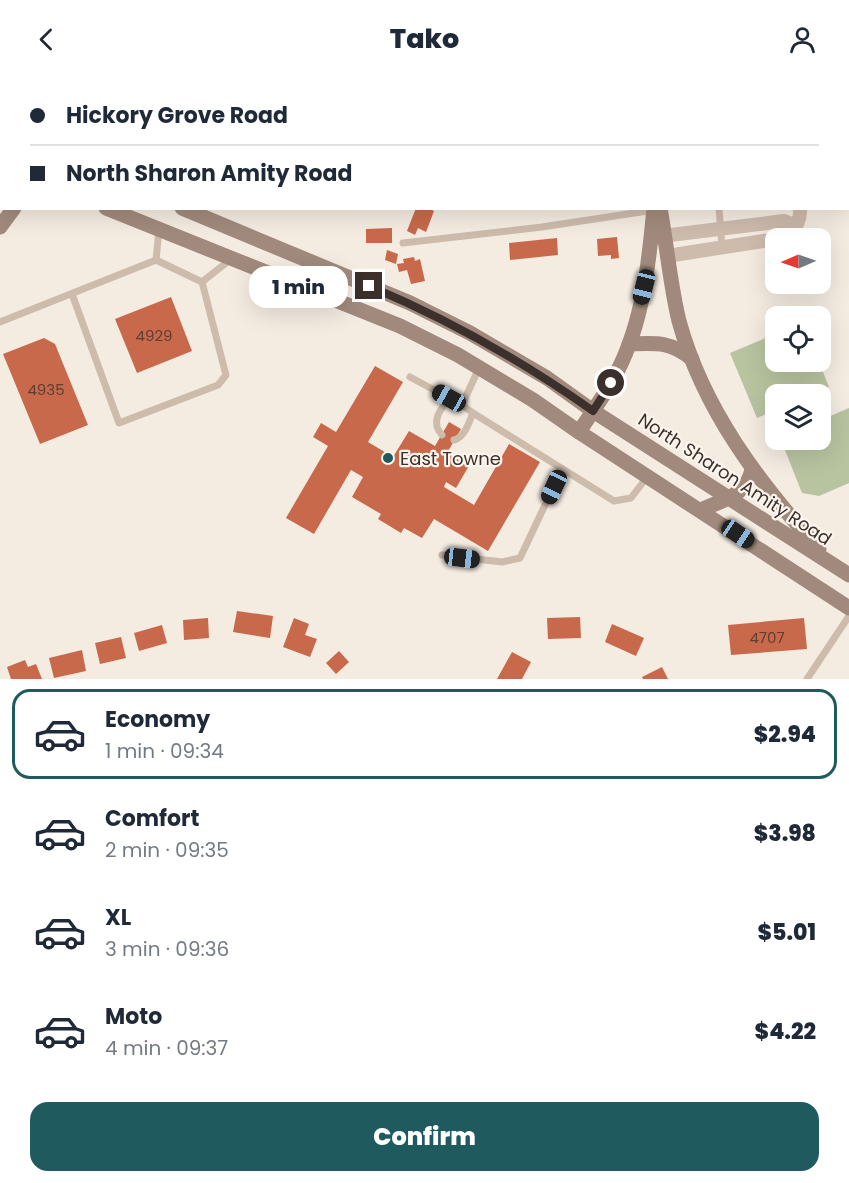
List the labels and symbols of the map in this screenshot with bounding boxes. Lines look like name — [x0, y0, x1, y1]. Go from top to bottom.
north arrow — [765, 228, 831, 294]
callout: 1 min — [249, 265, 348, 307]
car — [631, 267, 657, 307]
route end — [355, 272, 382, 299]
house number: 4929 — [136, 325, 172, 346]
route start — [597, 369, 624, 396]
house number: 4935 — [27, 379, 65, 400]
car — [429, 381, 469, 415]
street label: North Sharon Amity Road — [633, 407, 837, 551]
place label: East Towne — [400, 446, 501, 471]
marker: East Towne — [381, 451, 395, 465]
car — [538, 467, 570, 507]
car — [718, 516, 758, 552]
car — [443, 547, 481, 569]
house number: 4707 — [749, 627, 785, 648]

